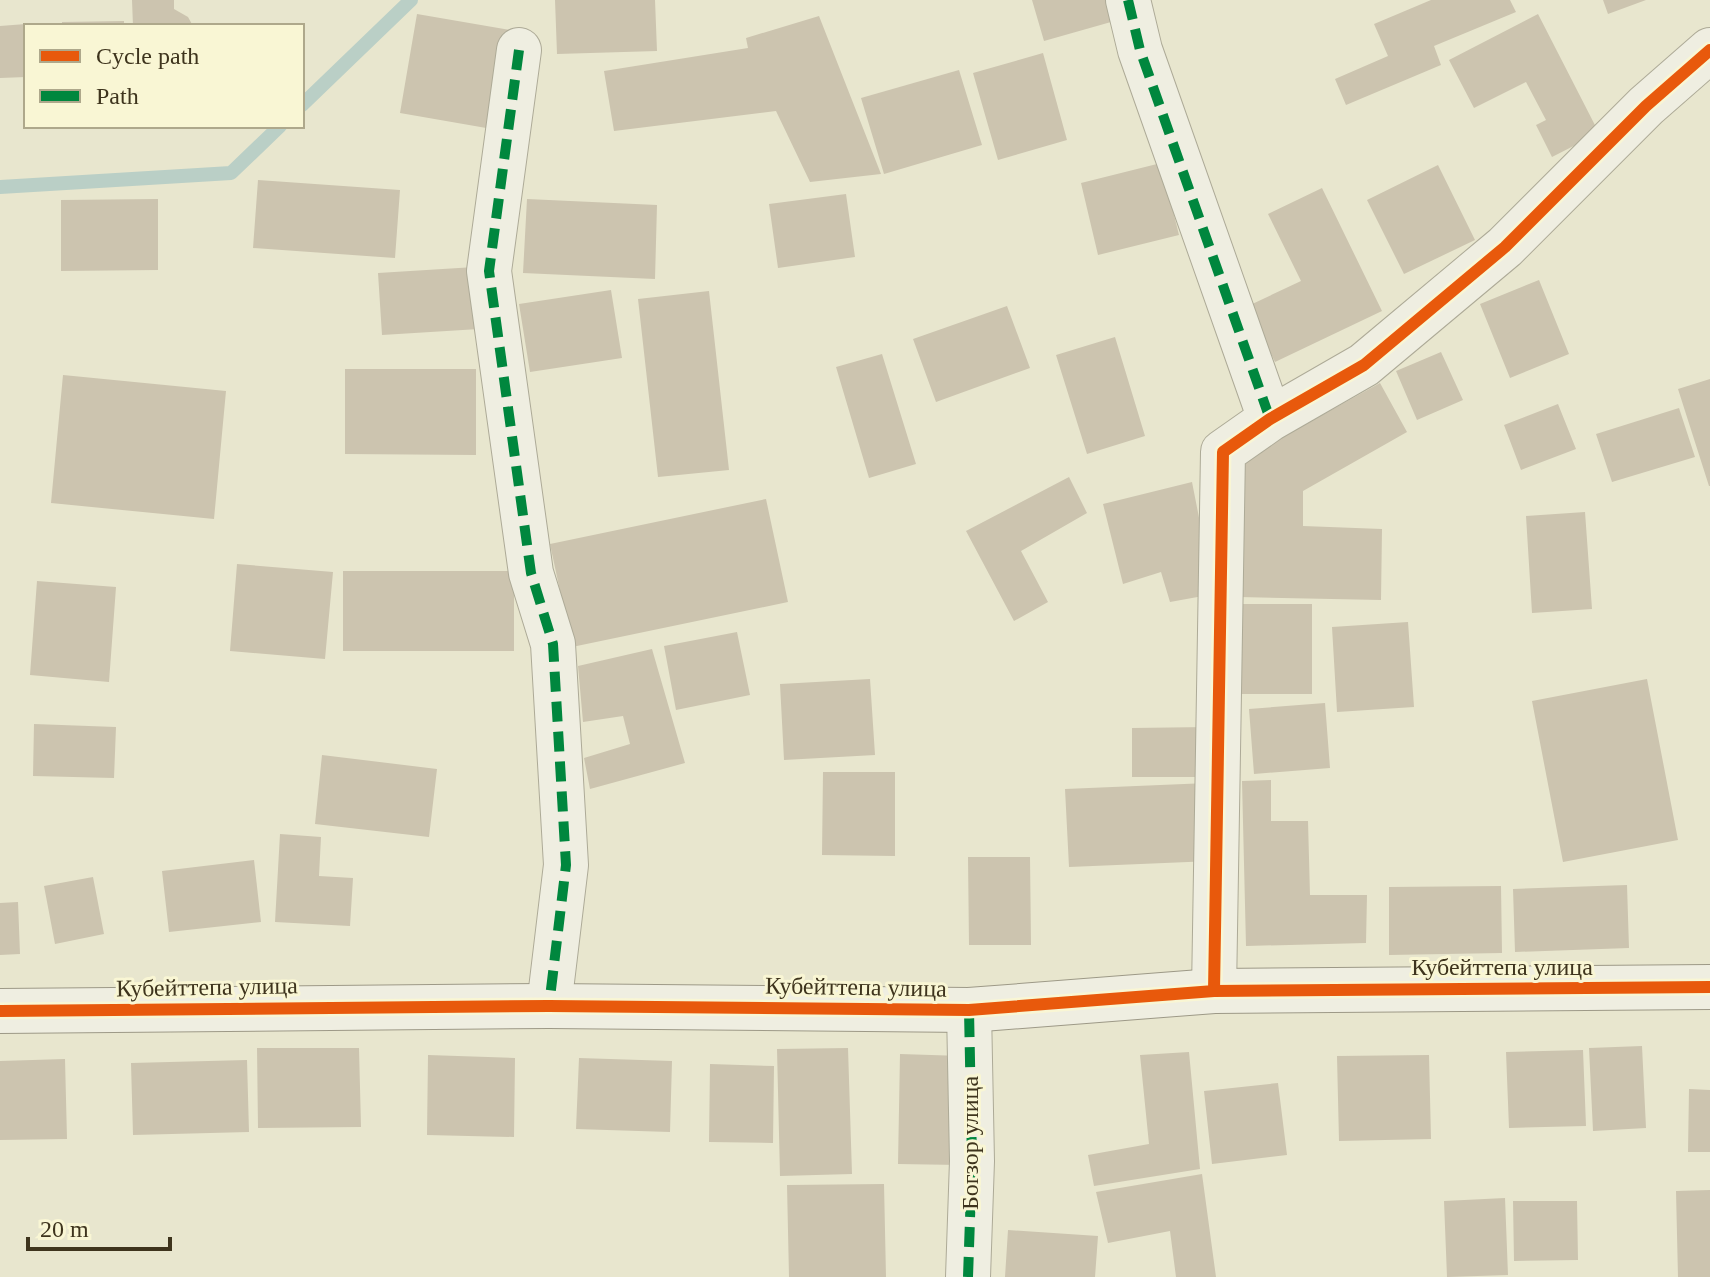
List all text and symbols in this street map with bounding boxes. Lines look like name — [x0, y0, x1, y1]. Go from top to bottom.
legend — [24, 24, 304, 128]
text: Cycle path — [96, 43, 199, 69]
text: Path — [96, 83, 139, 109]
street label: Кубейттепа улица — [1411, 954, 1593, 980]
street label: Кубейттепа улица — [116, 972, 298, 1002]
street label: Кубейттепа улица — [765, 972, 947, 1002]
street label: Богзор улица — [957, 1076, 983, 1210]
scale bar — [28, 1201, 170, 1251]
text: 20 m — [40, 1216, 89, 1242]

